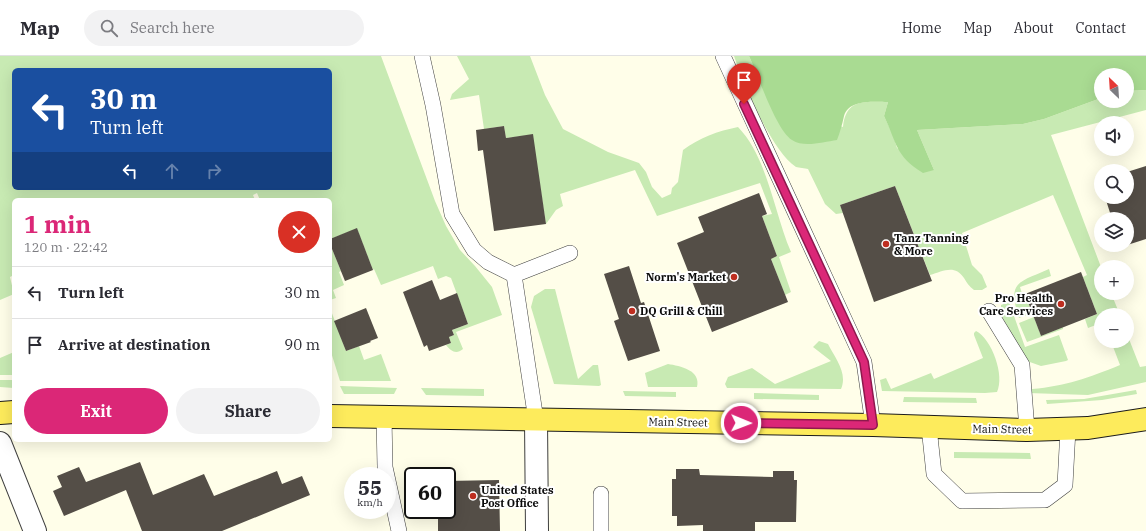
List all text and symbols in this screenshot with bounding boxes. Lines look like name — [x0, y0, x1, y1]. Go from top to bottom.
search box — [84, 10, 364, 46]
text: Map — [20, 16, 60, 40]
icon: search — [98, 17, 120, 39]
text: Search here — [130, 18, 214, 37]
text: Home — [902, 19, 941, 37]
text: Map — [963, 19, 992, 37]
text: About — [1014, 19, 1053, 37]
text: Contact — [1075, 19, 1126, 37]
pin — [727, 63, 761, 104]
north arrow — [1094, 68, 1134, 108]
map controls — [1094, 68, 1134, 348]
icon: arrive — [733, 69, 755, 91]
text: 30 m — [90, 80, 157, 117]
icon: left — [24, 84, 76, 136]
text: Turn left — [90, 116, 164, 139]
button: sound — [1094, 116, 1134, 156]
icon: left — [119, 160, 141, 182]
icon: ahead — [161, 160, 183, 182]
icon: right — [203, 160, 225, 182]
button: search — [1094, 164, 1134, 204]
text: 1 min — [24, 208, 91, 240]
button: close — [278, 211, 320, 253]
button: layers — [1094, 212, 1134, 252]
place label: Tanz Tanning & More — [894, 231, 969, 258]
text: 120 m · 22:42 — [24, 239, 108, 256]
marker: Tanz Tanning & More — [881, 239, 891, 249]
button: + — [1094, 260, 1134, 300]
place label: Norm's Market — [646, 270, 726, 284]
marker: Norm's Market — [729, 272, 739, 282]
icon: left — [24, 282, 46, 304]
text: Turn left — [58, 283, 124, 302]
text: 30 m — [284, 283, 320, 302]
place label: Pro Health Care Services — [979, 291, 1053, 318]
marker: Pro Health Care Services — [1056, 299, 1066, 309]
place label: DQ Grill & Chill — [640, 304, 723, 318]
marker: DQ Grill & Chill — [627, 306, 637, 316]
button: − — [1094, 308, 1134, 348]
icon: arrive — [24, 334, 46, 356]
text: Arrive at destination — [58, 335, 210, 354]
text: 90 m — [284, 335, 320, 354]
button: Exit — [24, 388, 168, 434]
button: Share — [176, 388, 320, 434]
position arrow — [720, 402, 762, 444]
street label: Main Street — [648, 414, 708, 430]
street label: Main Street — [972, 421, 1032, 437]
speed limit sign: 60 — [404, 467, 456, 519]
text: 55 — [358, 474, 382, 501]
place label: United States Post Office — [481, 483, 554, 510]
marker: United States Post Office — [468, 491, 478, 501]
text: km/h — [357, 496, 383, 509]

